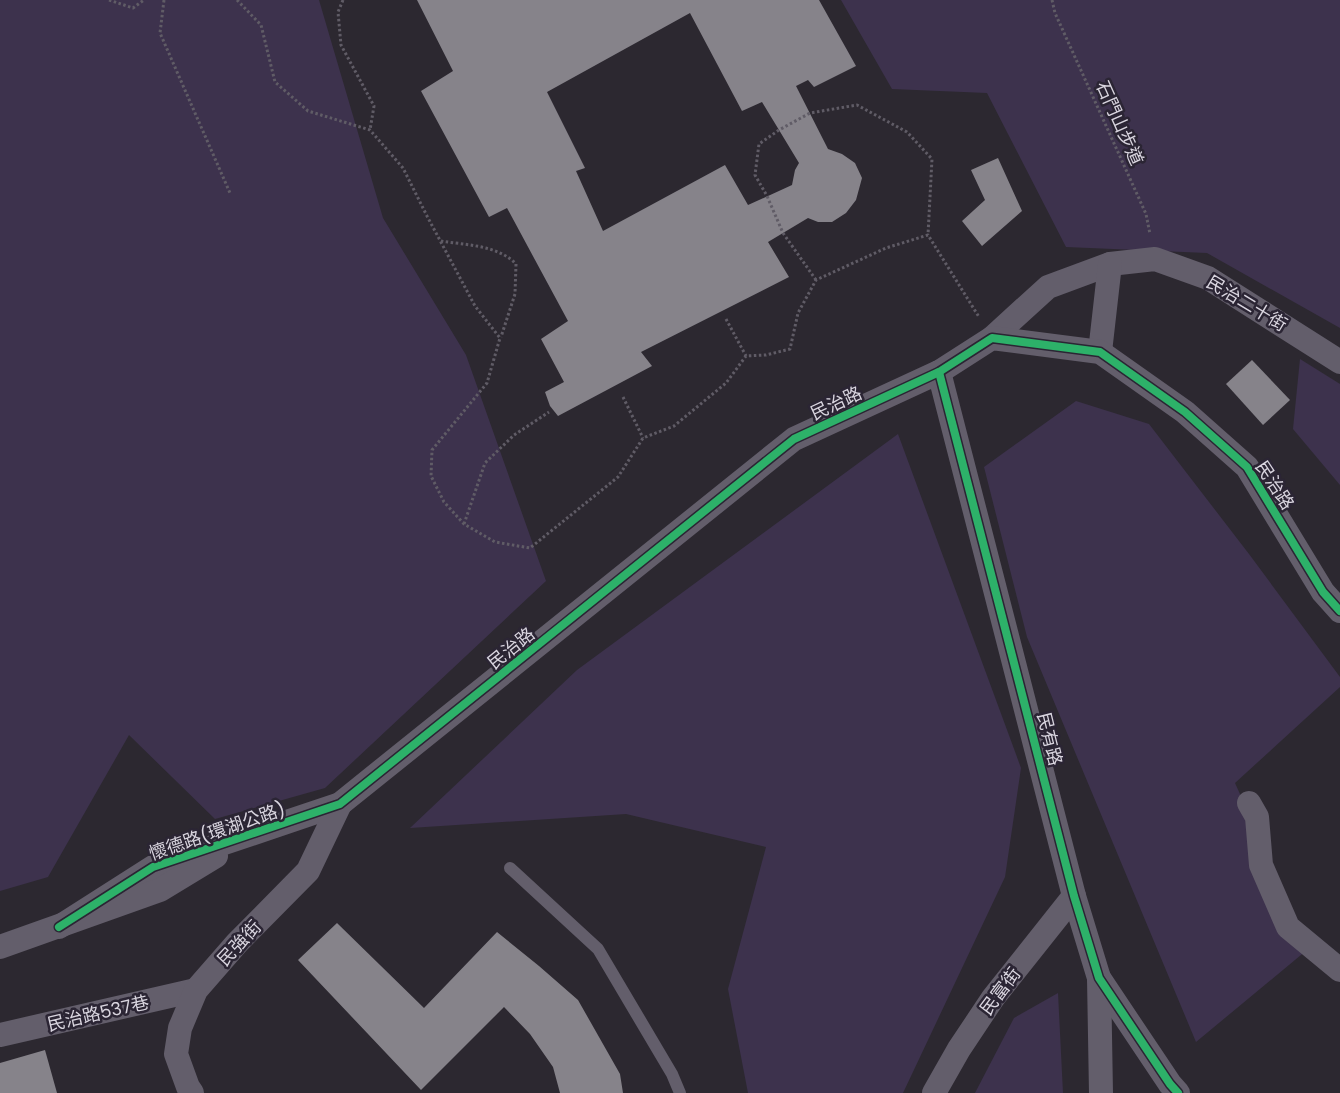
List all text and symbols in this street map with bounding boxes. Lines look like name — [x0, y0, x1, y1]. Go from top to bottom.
street label: 石門山步道 — [1090, 77, 1150, 169]
street label: 民治二十街 — [1202, 269, 1292, 337]
street label: 民治路 — [806, 380, 866, 426]
street label: 民治路 — [1250, 456, 1300, 514]
street label: 民治路 — [482, 621, 540, 675]
street label: 民有路 — [1031, 710, 1069, 768]
street label: 懷德路(環湖公路) — [146, 796, 288, 866]
street label: 民強街 — [211, 915, 267, 971]
street label: 民富街 — [974, 962, 1026, 1020]
street label: 民治路537巷 — [45, 989, 151, 1037]

